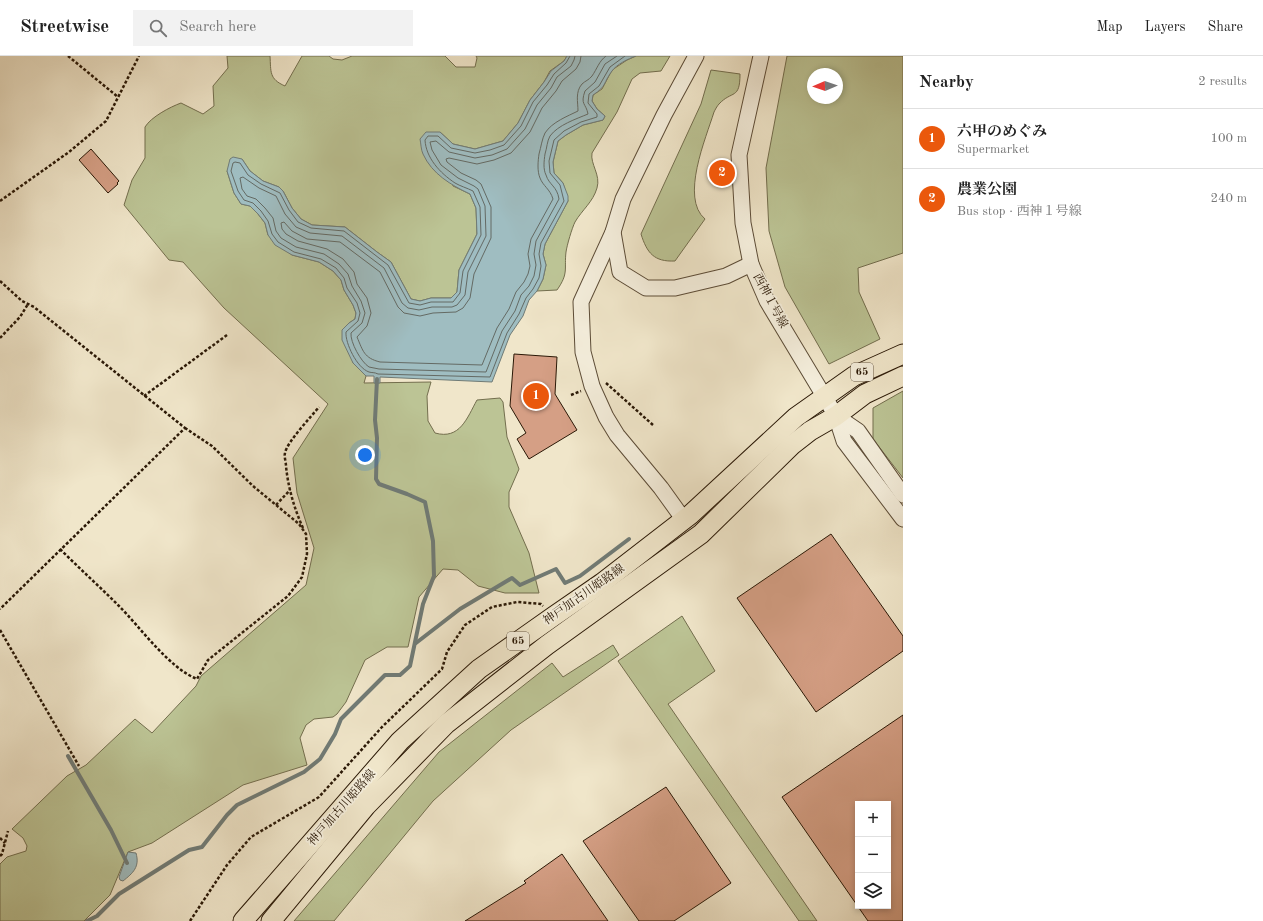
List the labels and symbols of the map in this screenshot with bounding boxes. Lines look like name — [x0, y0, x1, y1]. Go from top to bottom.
north arrow — [807, 68, 843, 104]
pin: 2 — [709, 158, 735, 188]
street label: 西神１号線 — [751, 271, 791, 330]
road number: 65 — [851, 363, 873, 381]
pin: 1 — [523, 381, 549, 411]
your location — [355, 445, 375, 465]
street label: 神戸加古川姫路線 — [540, 561, 627, 627]
road number: 65 — [507, 632, 529, 650]
street label: 神戸加古川姫路線 — [304, 767, 378, 848]

